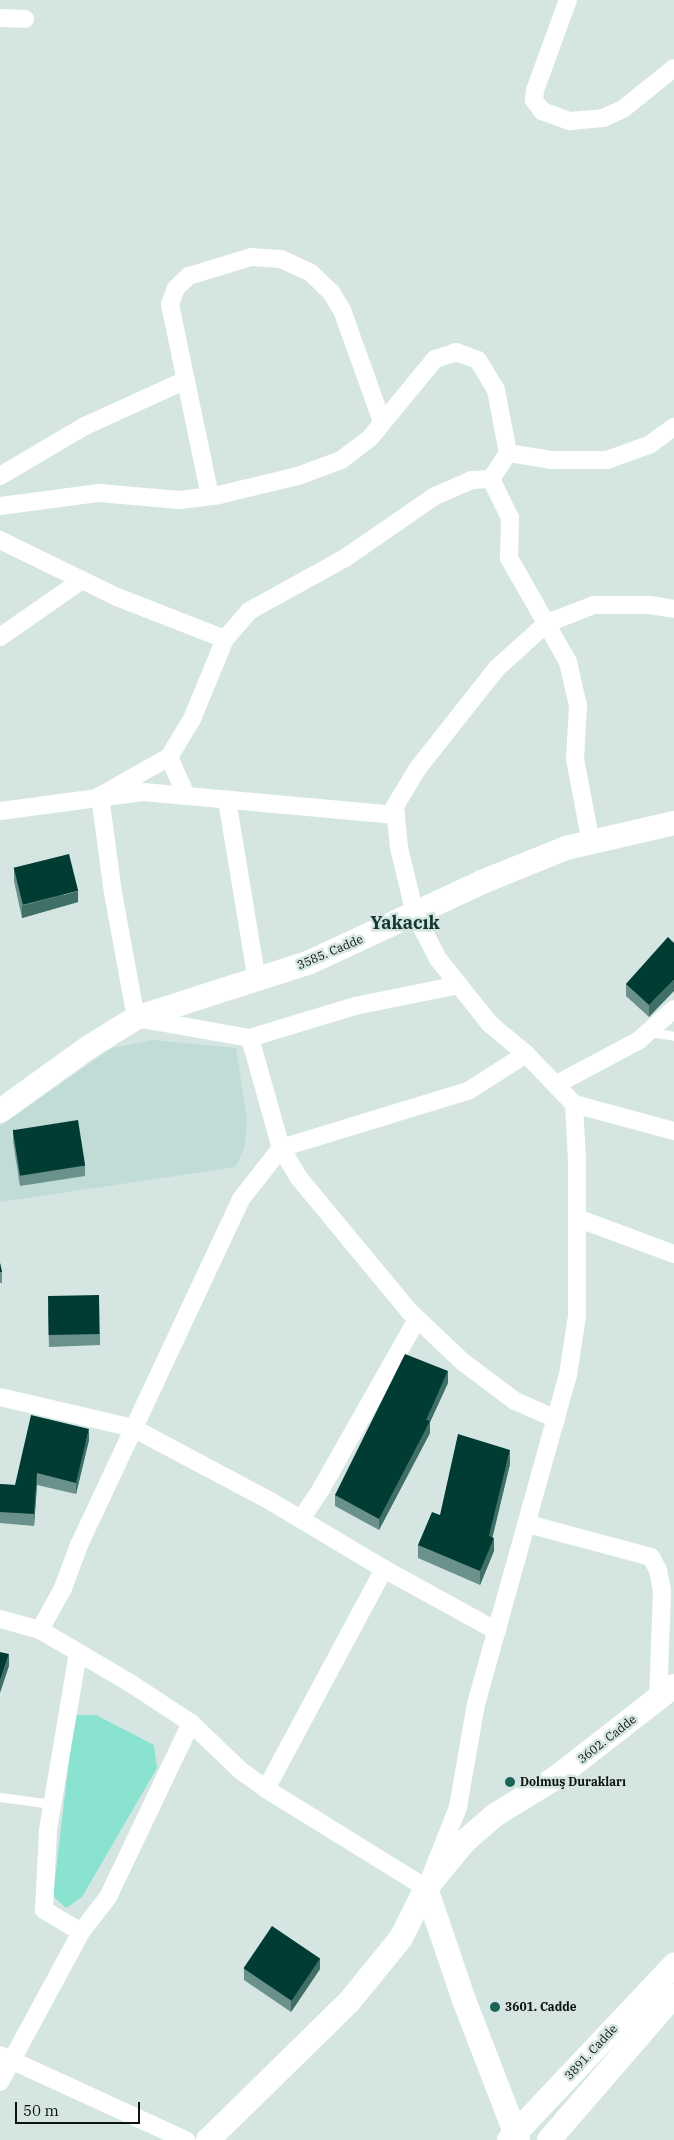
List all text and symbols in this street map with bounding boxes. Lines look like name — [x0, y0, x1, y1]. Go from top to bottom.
district label: Yakacık — [370, 912, 440, 934]
street label: 3585. Cadde — [295, 932, 365, 972]
street label: 3602. Cadde — [575, 1712, 639, 1766]
place label: Dolmuş Durakları — [520, 1775, 626, 1789]
marker: Dolmuş Durakları — [504, 1776, 516, 1788]
place label: 3601. Cadde — [505, 2000, 577, 2014]
marker: 3601. Cadde — [489, 2001, 501, 2013]
street label: 3891. Cadde — [562, 2021, 620, 2083]
scale bar — [18, 2092, 142, 2124]
text: 50 m — [23, 2101, 59, 2120]

